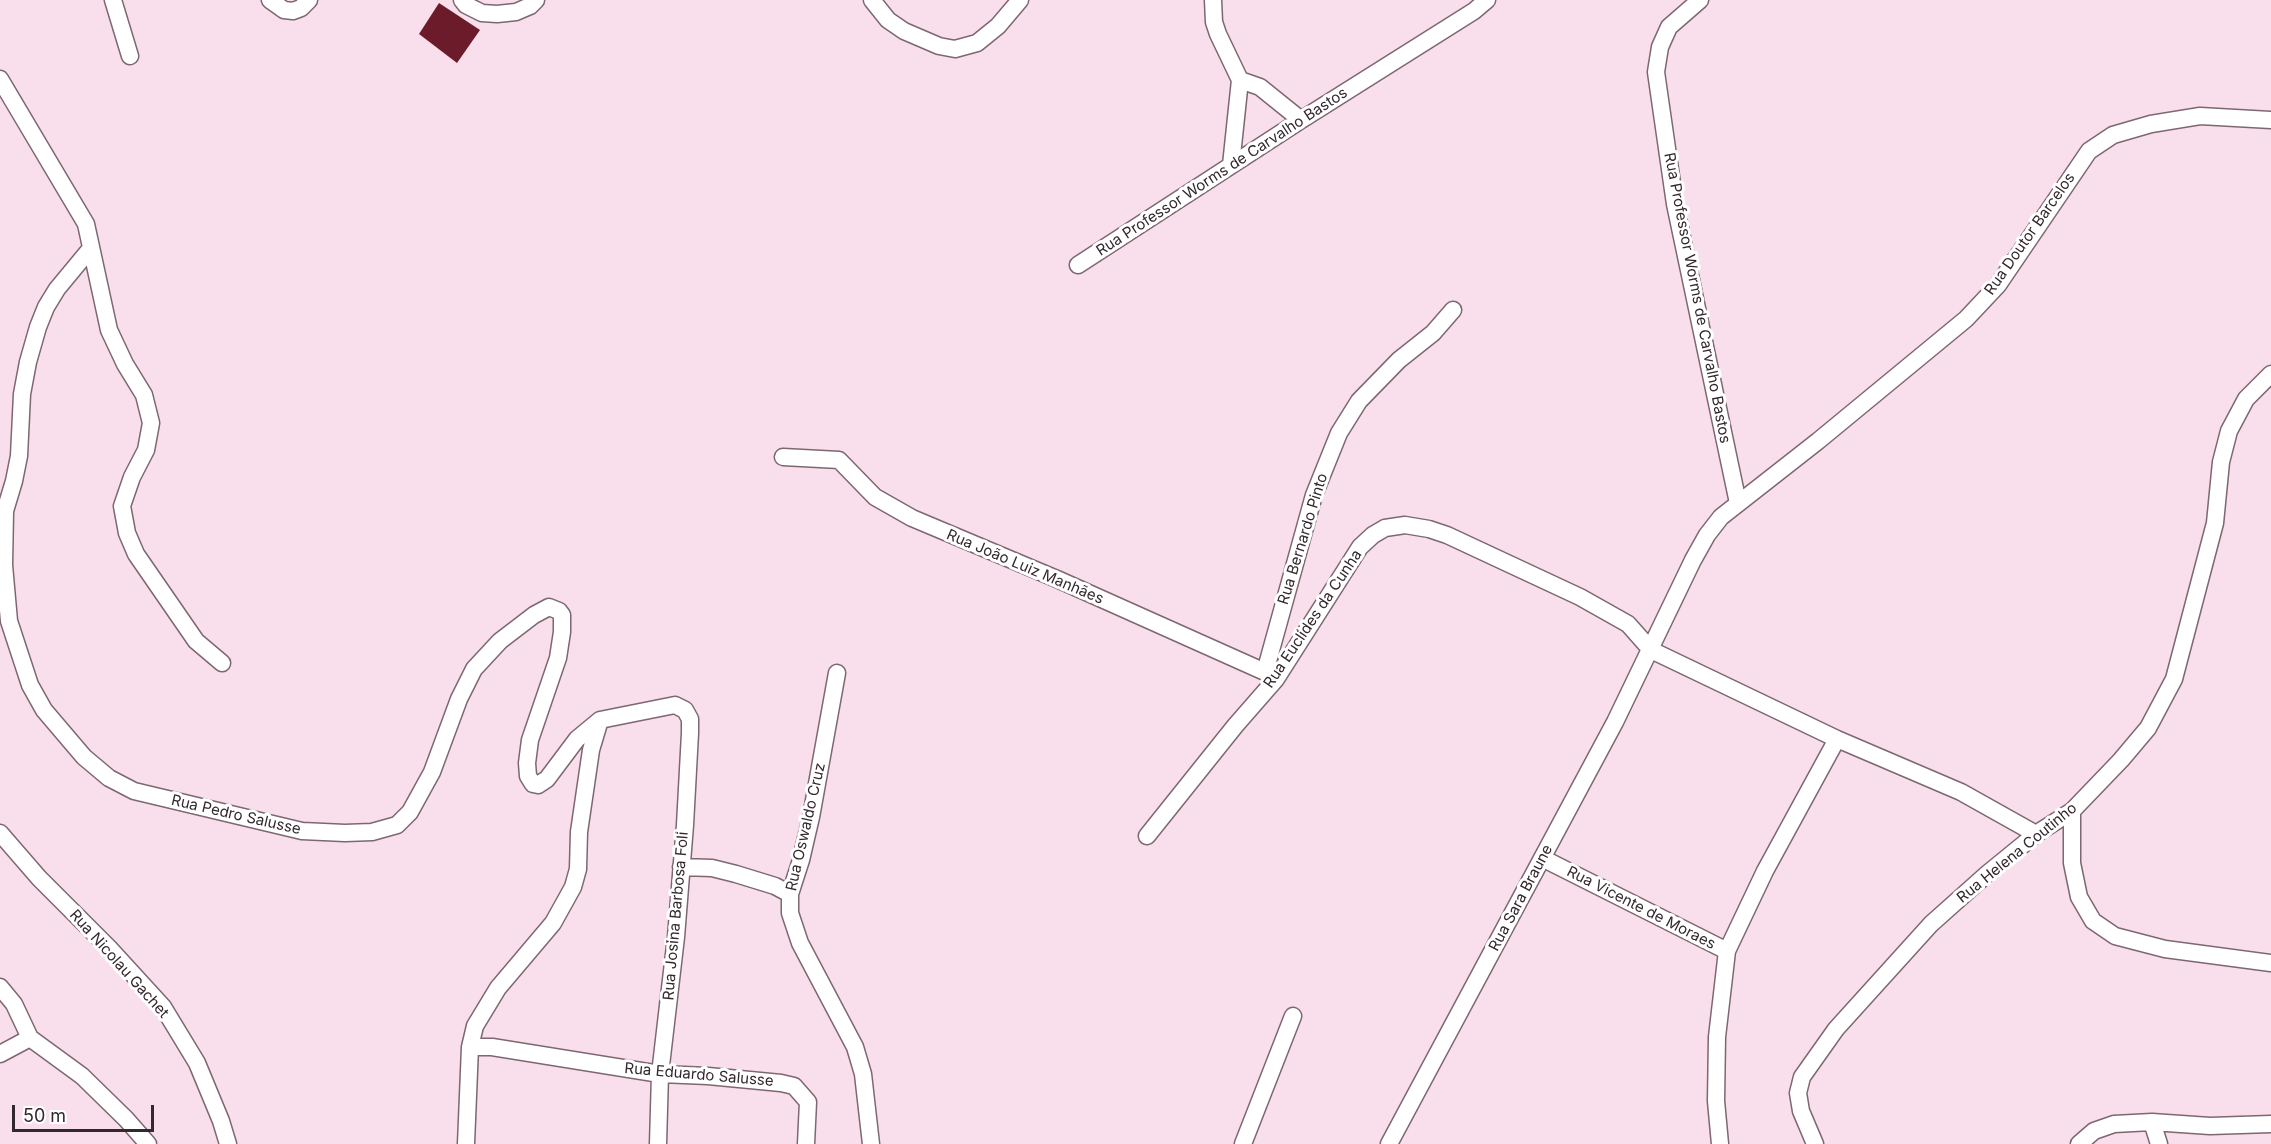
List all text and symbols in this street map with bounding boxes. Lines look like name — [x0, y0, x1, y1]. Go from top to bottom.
street label: Rua Professor Worms de Carvalho Bastos — [1093, 84, 1351, 260]
street label: Rua Professor Worms de Carvalho Bastos — [1660, 151, 1734, 445]
street label: Rua Doutor Barcelos — [1981, 169, 2079, 299]
street label: Rua Bernardo Pinto — [1274, 471, 1332, 607]
street label: Rua João Luiz Manhães — [944, 526, 1106, 608]
street label: Rua Euclides da Cunha — [1260, 547, 1366, 691]
street label: Rua Oswaldo Cruz — [782, 761, 830, 893]
street label: Rua Pedro Salusse — [170, 791, 302, 839]
street label: Rua Helena Coutinho — [1953, 799, 2081, 907]
street label: Rua Josina Barbosa Foli — [660, 831, 692, 1001]
street label: Rua Sara Braune — [1485, 842, 1557, 954]
street label: Rua Vicente de Moraes — [1564, 863, 1718, 953]
street label: Rua Nicolau Gachet — [66, 906, 172, 1022]
street label: Rua Eduardo Salusse — [624, 1060, 774, 1090]
scale bar — [15, 1093, 158, 1131]
text: 50 m — [23, 1105, 66, 1126]

